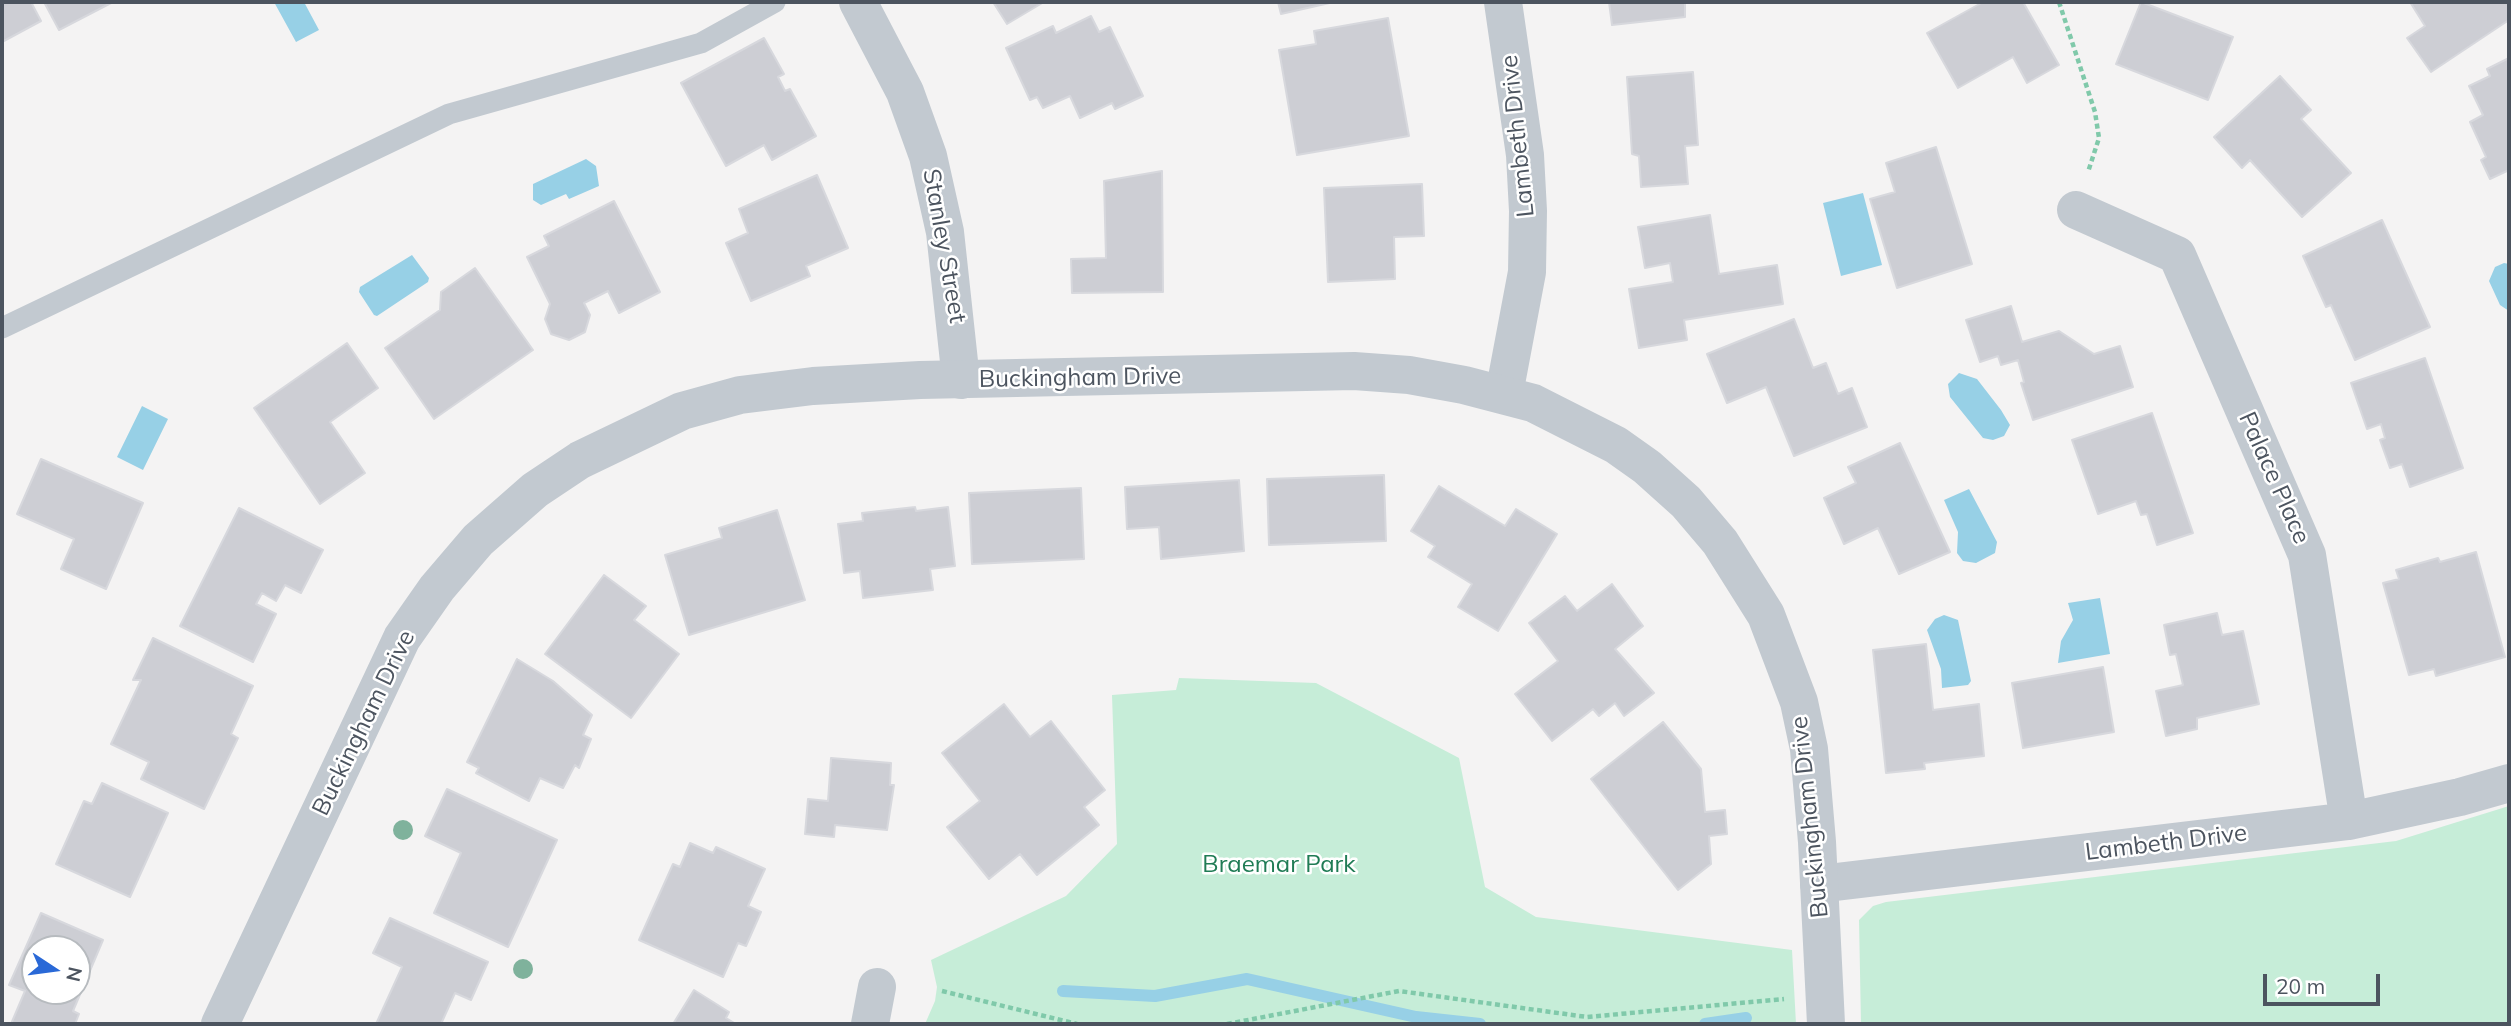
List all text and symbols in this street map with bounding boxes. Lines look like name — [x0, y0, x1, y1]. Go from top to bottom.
street label: Lambeth Drive — [1495, 54, 1541, 218]
street label: Stanley Street — [916, 167, 972, 325]
street label: Buckingham Drive — [979, 362, 1181, 394]
street label: Palace Place — [2232, 408, 2316, 548]
street label: Buckingham Drive — [307, 626, 421, 820]
street label: Buckingham Drive — [1785, 715, 1835, 919]
street label: Lambeth Drive — [2084, 819, 2248, 867]
park label: Braemar Park — [1202, 851, 1356, 879]
north arrow — [21, 935, 91, 1005]
scale bar — [2266, 960, 2383, 1004]
text: N — [61, 965, 88, 984]
text: 20 m — [2276, 973, 2325, 999]

